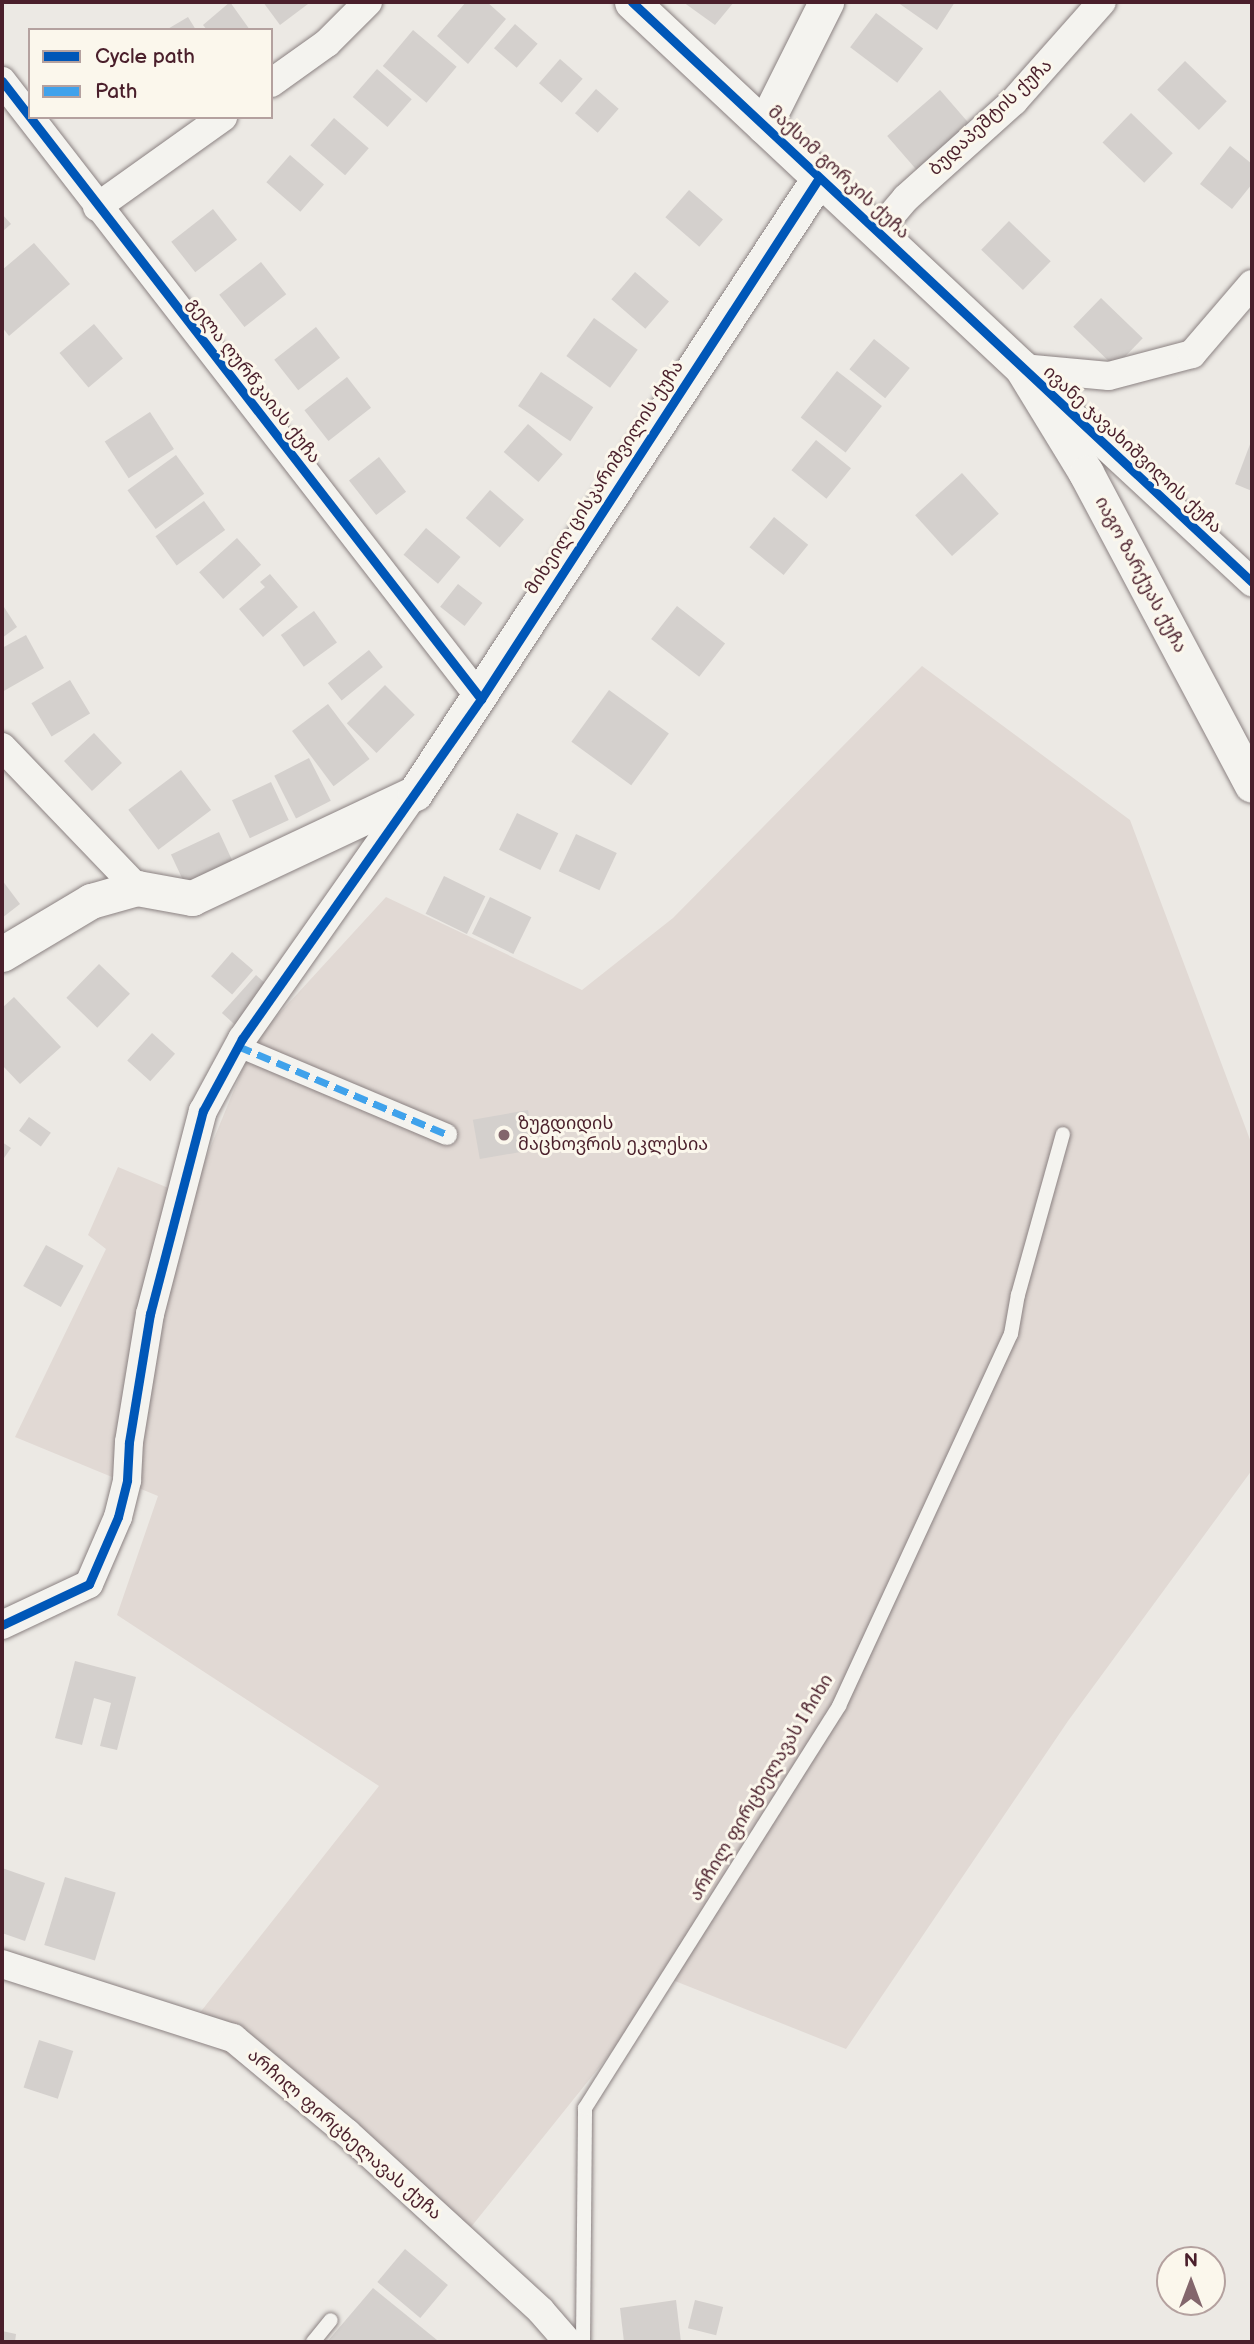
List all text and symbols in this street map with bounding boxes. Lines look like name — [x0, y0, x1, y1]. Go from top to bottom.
legend — [28, 28, 273, 119]
text: Cycle path — [95, 44, 195, 69]
street label: ბუდაპეშტის ქუჩა — [925, 55, 1057, 181]
text: Path — [95, 79, 137, 104]
street label: მაქსიმ გორკის ქუჩა — [763, 102, 913, 244]
street label: გელა ღურწკაიას ქუჩა — [182, 294, 324, 468]
street label: მიხეილ ცისკარიშვილის ქუჩა — [521, 357, 689, 599]
street label: ივანე ჯავახიშვილის ქუჩა — [1038, 362, 1226, 538]
street label: იაგო ზარქუას ქუჩა — [1090, 493, 1190, 657]
place label: ზუგდიდის მაცხოვრის ეკლესია — [518, 1114, 708, 1156]
marker: ზუგდიდის მაცხოვრის ეკლესია — [496, 1127, 512, 1143]
street label: არჩილ ფირცხელავას I ჩიხი — [686, 1671, 838, 1905]
street label: არჩილ ფირცხელავას ქუჩა — [243, 2045, 445, 2225]
north arrow — [1156, 2246, 1226, 2316]
text: N — [1184, 2250, 1198, 2273]

